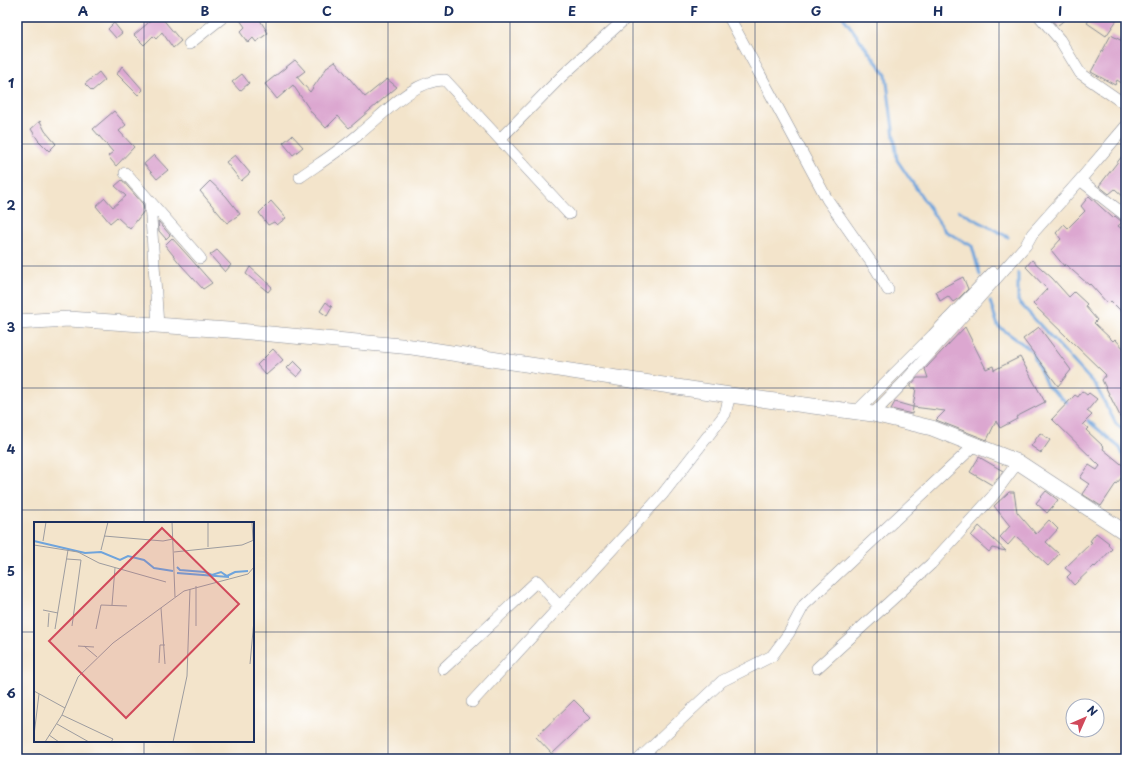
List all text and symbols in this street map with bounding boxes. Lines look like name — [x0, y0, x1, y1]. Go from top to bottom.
text: A — [78, 1, 88, 20]
text: B — [201, 1, 210, 20]
text: C — [322, 1, 332, 20]
text: D — [444, 1, 454, 20]
text: E — [568, 1, 576, 20]
text: F — [690, 1, 698, 20]
text: G — [811, 1, 821, 20]
text: H — [933, 1, 943, 20]
text: I — [1058, 1, 1062, 20]
text: 1 — [8, 73, 14, 92]
text: 2 — [6, 195, 16, 214]
text: 3 — [7, 317, 16, 336]
text: 4 — [7, 439, 16, 458]
inset map — [34, 522, 254, 742]
text: 5 — [7, 561, 15, 580]
text: 6 — [6, 683, 16, 702]
north arrow — [1065, 698, 1105, 738]
text: N — [1083, 701, 1102, 720]

